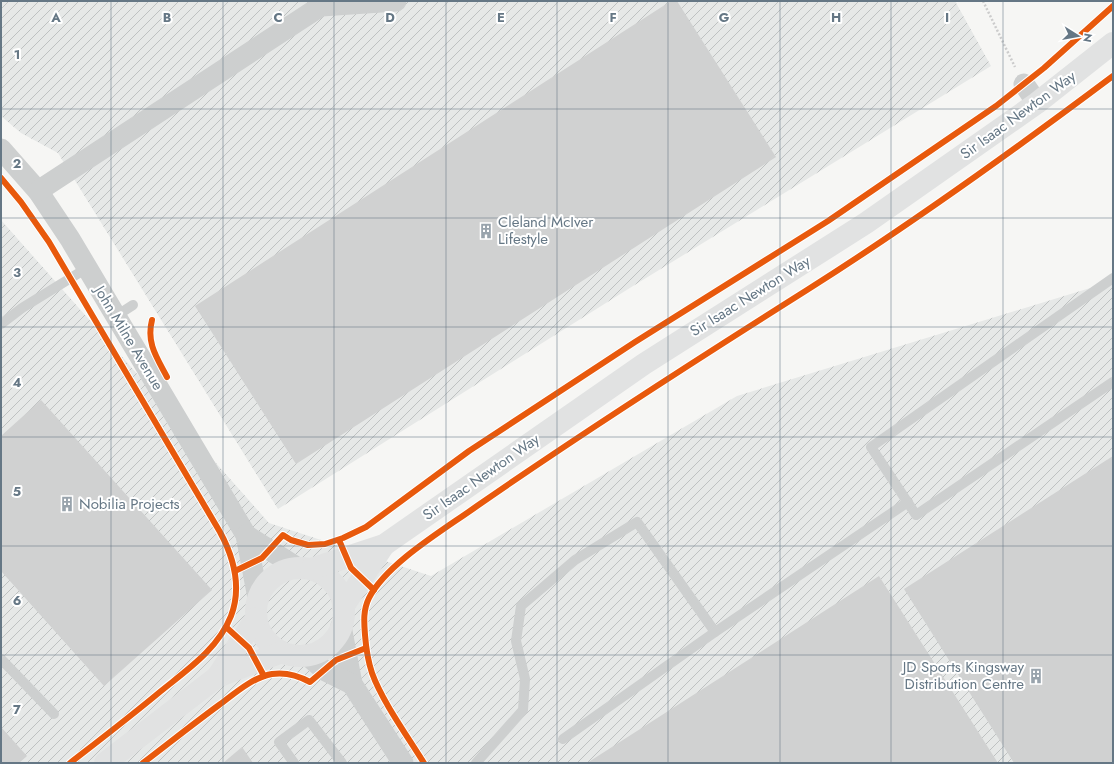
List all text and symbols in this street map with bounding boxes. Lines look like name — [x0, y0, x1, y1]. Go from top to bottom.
text: A — [50, 8, 61, 27]
text: B — [163, 8, 172, 27]
text: C — [273, 8, 283, 27]
text: D — [385, 8, 395, 27]
text: E — [497, 8, 505, 27]
text: F — [609, 8, 617, 27]
text: G — [719, 8, 730, 27]
text: H — [831, 8, 841, 27]
text: I — [945, 8, 949, 27]
north arrow — [1058, 16, 1098, 56]
text: N — [1079, 32, 1097, 44]
text: 1 — [14, 45, 20, 64]
street label: Sir Isaac Newton Way — [956, 65, 1081, 165]
text: 2 — [13, 154, 21, 173]
place label: Cleland McIver Lifestyle — [498, 211, 594, 250]
building icon: Cleland McIver Lifestyle — [477, 222, 495, 240]
street label: Sir Isaac Newton Way — [686, 250, 815, 342]
text: 3 — [13, 263, 21, 282]
street label: John Milne Avenue — [88, 280, 169, 395]
text: 4 — [12, 373, 22, 392]
street label: Sir Isaac Newton Way — [418, 428, 544, 526]
text: 5 — [13, 482, 21, 501]
place label: Nobilia Projects — [79, 493, 180, 515]
building icon: Nobilia Projects — [58, 495, 76, 513]
text: 6 — [13, 591, 22, 610]
place label: JD Sports Kingsway Distribution Centre — [901, 656, 1024, 695]
building icon: JD Sports Kingsway Distribution Centre — [1027, 667, 1045, 685]
text: 7 — [13, 700, 21, 719]

